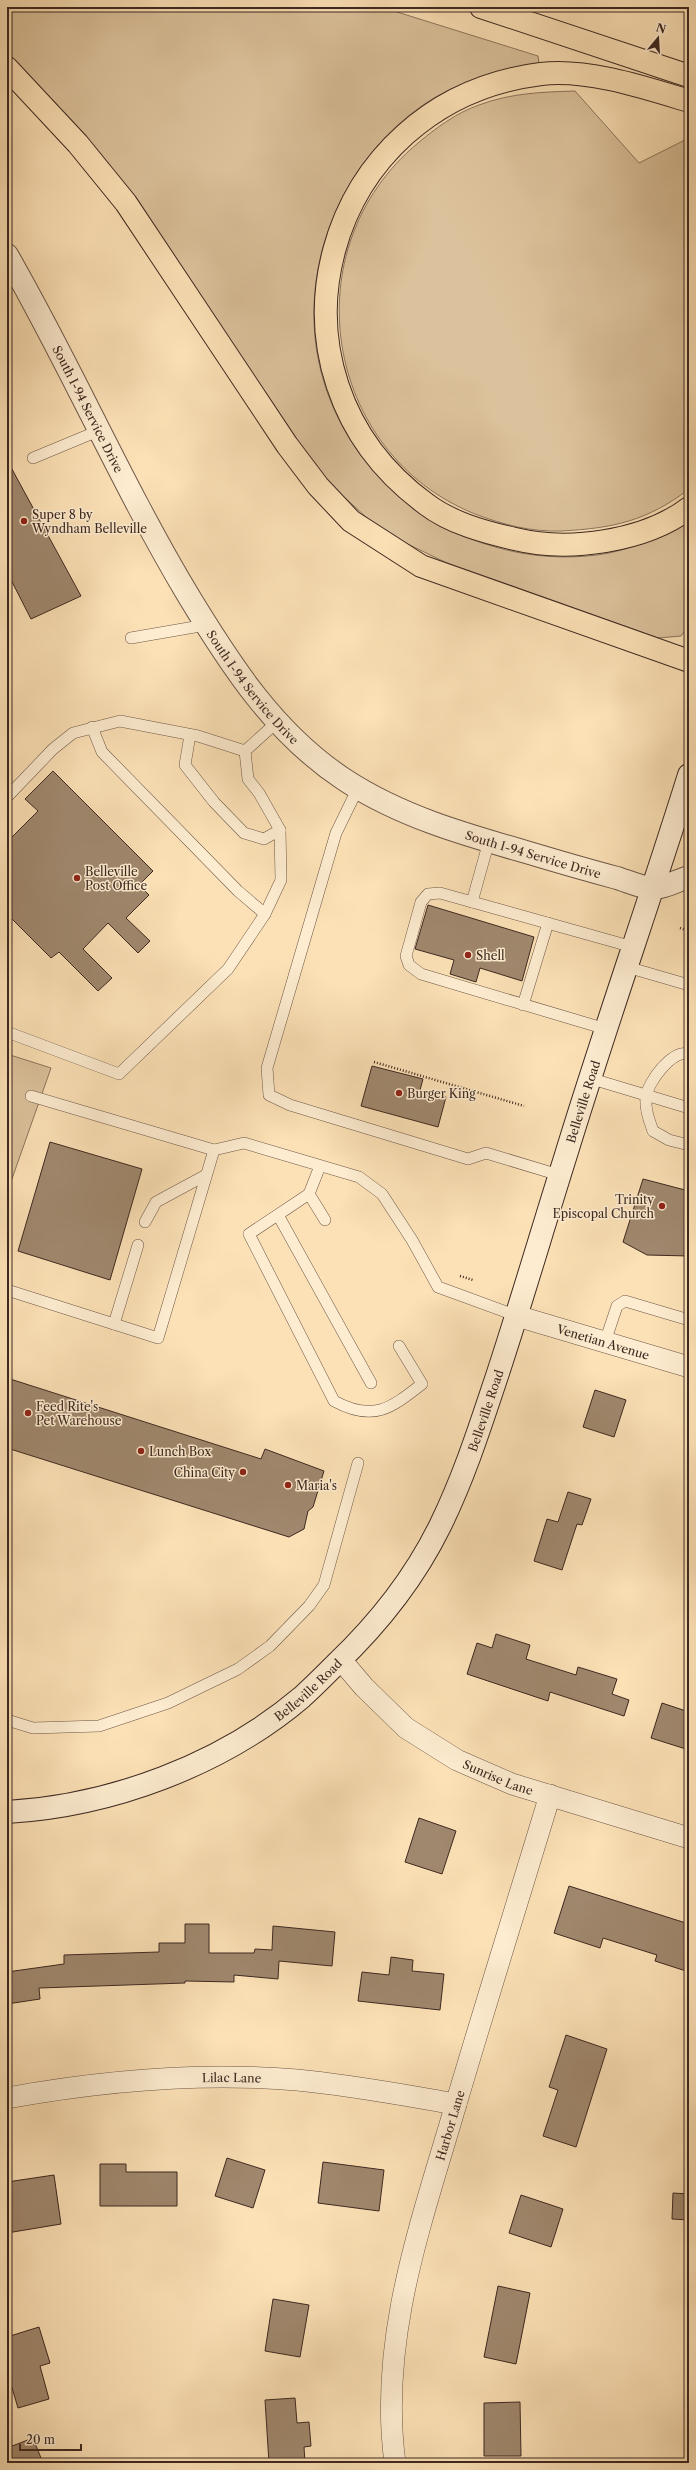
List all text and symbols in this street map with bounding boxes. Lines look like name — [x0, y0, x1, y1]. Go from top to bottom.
north arrow — [638, 18, 678, 58]
text: N — [654, 20, 668, 37]
street label: South I-94 Service Drive — [50, 343, 127, 475]
place label: Super 8 by Wyndham Belleville — [31, 507, 147, 536]
marker: Super 8 by Wyndham Belleville — [19, 516, 29, 526]
street label: South I-94 Service Drive — [204, 627, 302, 747]
street label: South I-94 Service Drive — [463, 827, 603, 881]
place label: Belleville Post Office — [85, 864, 147, 893]
marker: Belleville Post Office — [72, 873, 82, 883]
place label: Shell — [476, 948, 505, 963]
marker: Shell — [463, 950, 473, 960]
street label: Belleville Road — [563, 1058, 603, 1145]
place label: Burger King — [407, 1086, 476, 1101]
marker: Burger King — [394, 1088, 404, 1098]
place label: Trinity Episcopal Church — [552, 1192, 654, 1221]
marker: Trinity Episcopal Church — [657, 1201, 667, 1211]
street label: Venetian Avenue — [554, 1320, 652, 1362]
street label: Belleville Road — [464, 1367, 506, 1454]
place label: Feed Rite's Pet Warehouse — [36, 1399, 122, 1428]
marker: Feed Rite's Pet Warehouse — [23, 1408, 33, 1418]
place label: Lunch Box — [149, 1444, 211, 1459]
marker: Lunch Box — [136, 1446, 146, 1456]
place label: China City — [174, 1465, 235, 1480]
marker: China City — [238, 1467, 248, 1477]
place label: Maria's — [296, 1478, 337, 1493]
marker: Maria's — [283, 1480, 293, 1490]
street label: Belleville Road — [271, 1655, 345, 1724]
street label: Sunrise Lane — [461, 1756, 535, 1798]
street label: Lilac Lane — [202, 2070, 262, 2085]
street label: Harbor Lane — [432, 2088, 467, 2162]
scale bar — [20, 2426, 81, 2452]
text: 20 m — [26, 2432, 55, 2447]

